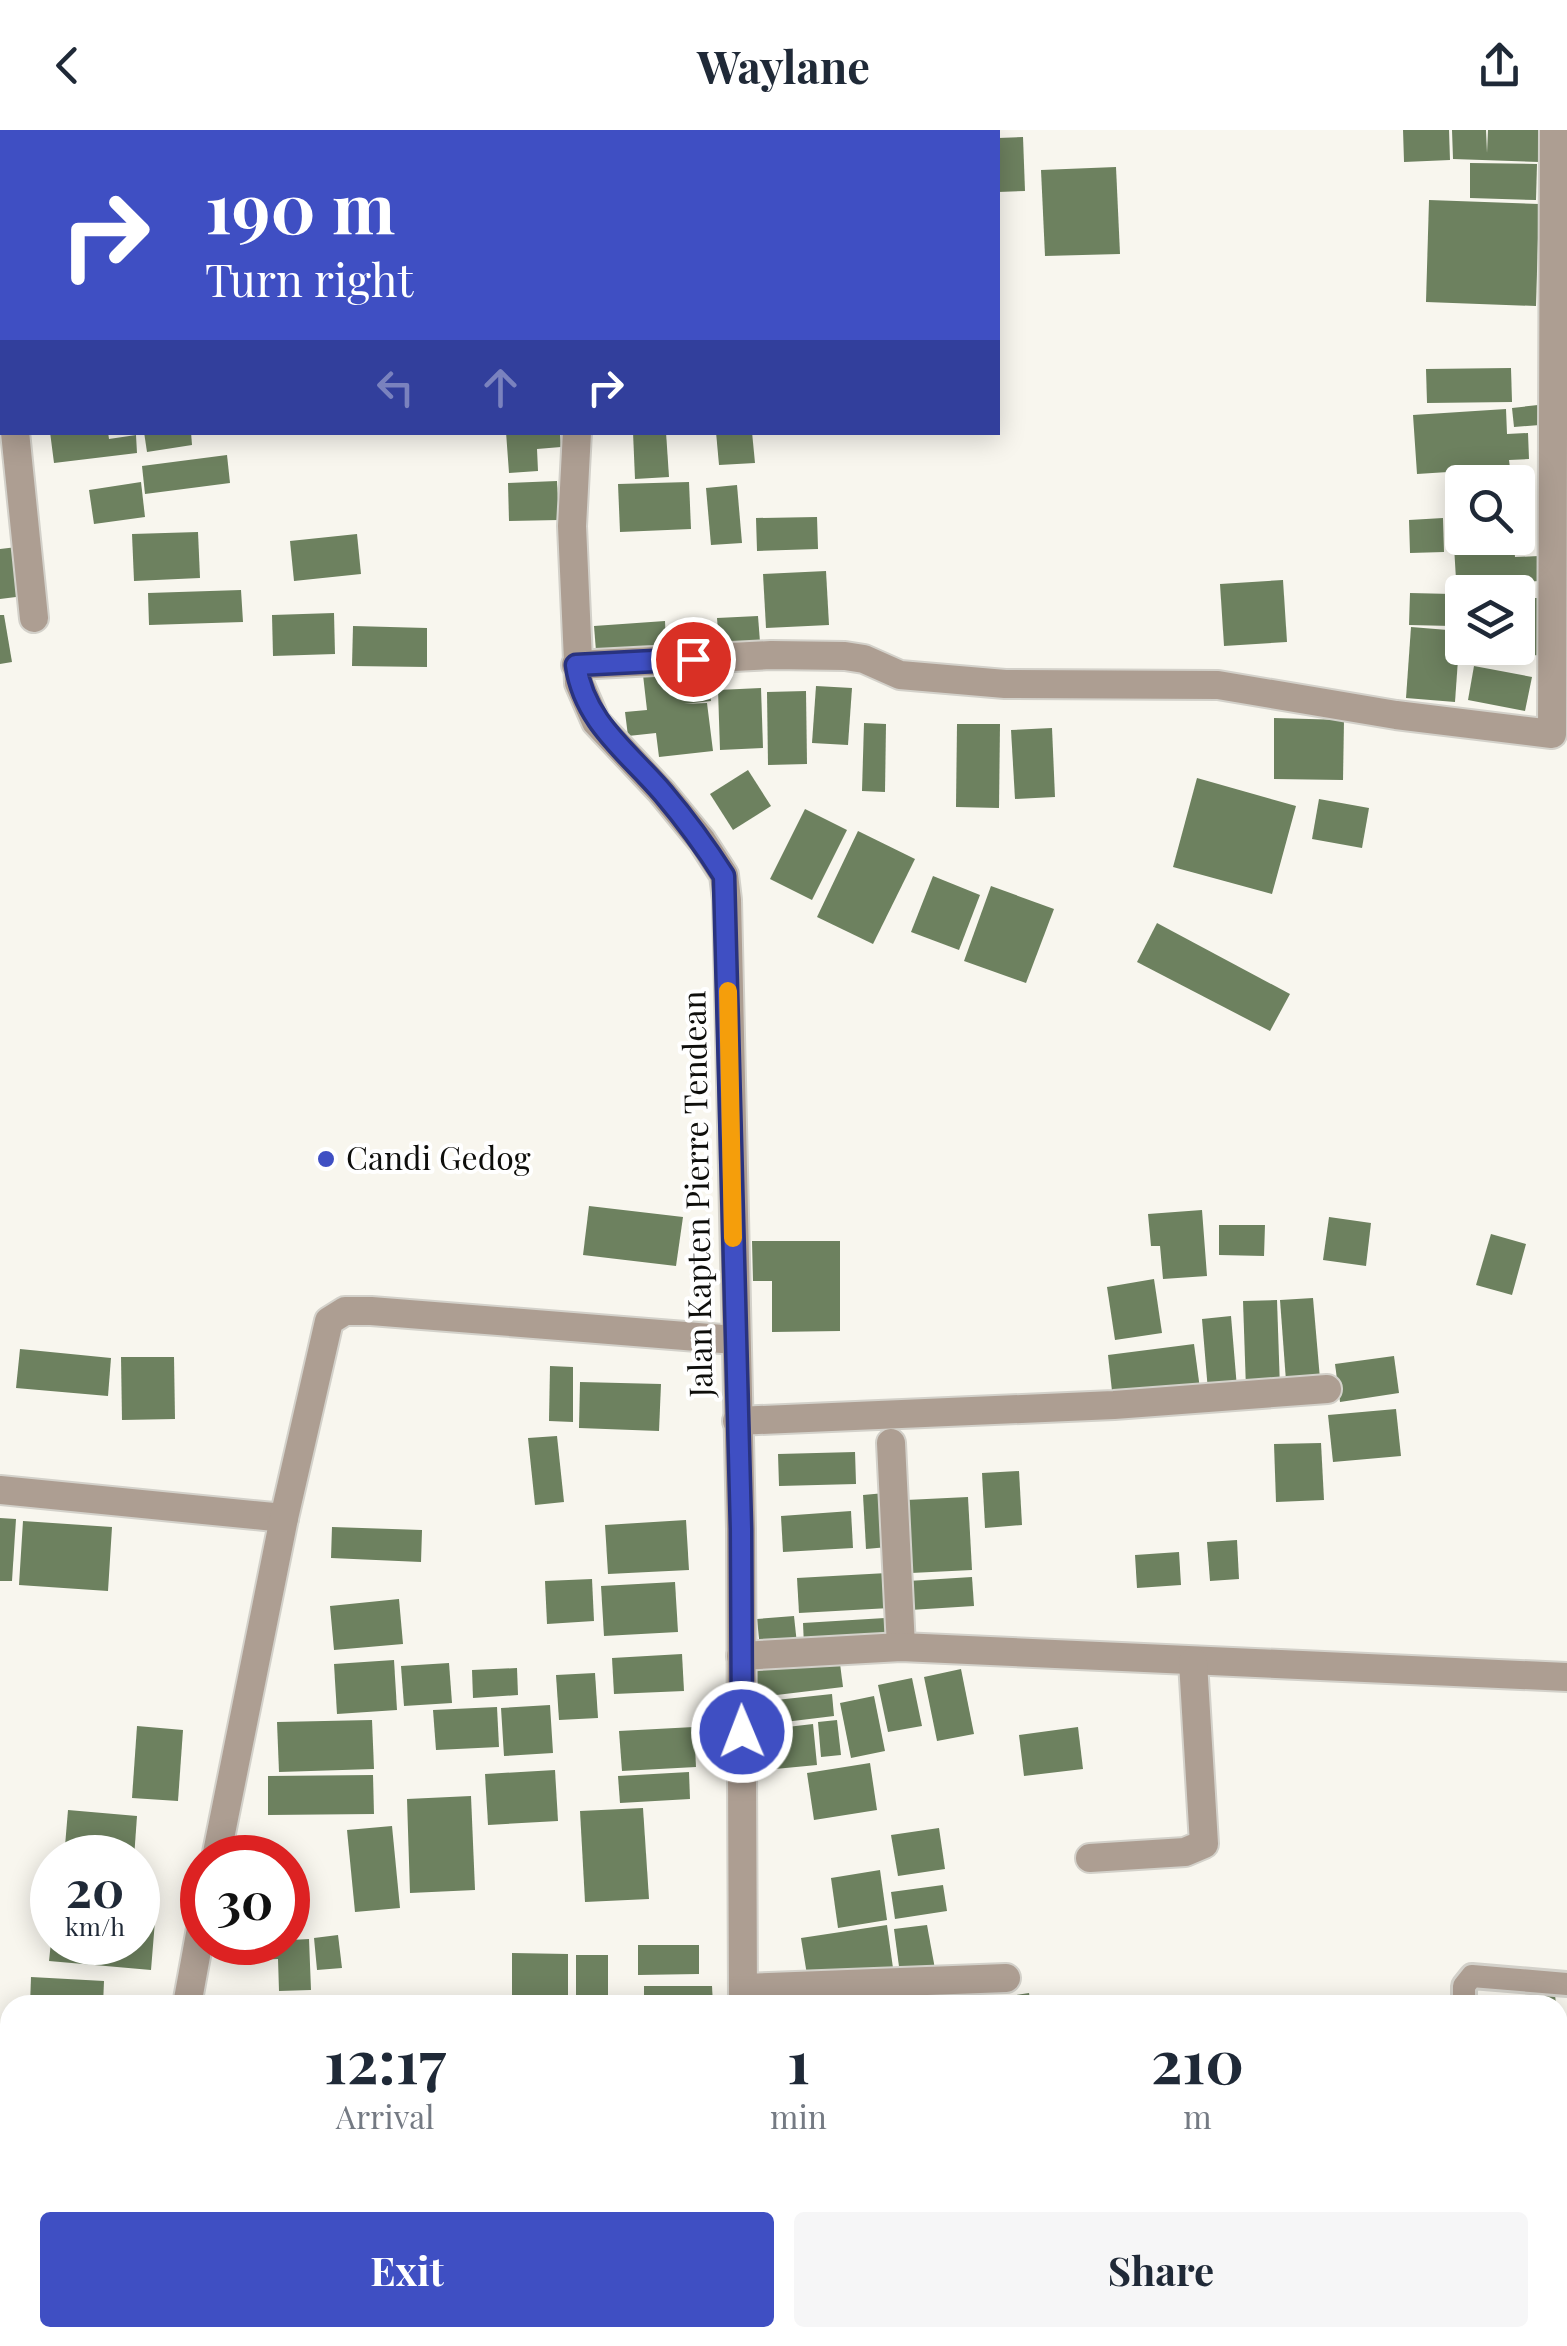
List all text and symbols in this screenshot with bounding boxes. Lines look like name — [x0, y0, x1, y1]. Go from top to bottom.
text: Waylane — [697, 35, 870, 95]
icon: back — [40, 38, 95, 93]
icon: share — [1472, 38, 1527, 93]
text: 190 m — [205, 158, 395, 252]
icon: right — [40, 170, 170, 300]
text: Turn right — [205, 248, 413, 308]
icon: left — [368, 360, 423, 415]
icon: ahead — [473, 360, 528, 415]
icon: right — [578, 360, 633, 415]
map controls — [1445, 465, 1535, 665]
button: search — [1445, 465, 1535, 555]
button: layers — [1445, 575, 1535, 665]
pin — [651, 617, 736, 702]
icon: arrive — [666, 632, 721, 687]
street label: Jalan Kapten Pierre Tendean — [670, 990, 721, 1399]
place label: Candi Gedog — [346, 1135, 531, 1178]
marker: Candi Gedog — [315, 1148, 337, 1170]
position arrow — [690, 1680, 794, 1784]
speed limit sign: 30 — [180, 1835, 310, 1965]
text: 20 — [66, 1854, 124, 1921]
text: km/h — [65, 1909, 125, 1942]
text: 12:17 — [324, 2019, 446, 2099]
text: 1 — [787, 2019, 810, 2099]
text: 210 — [1151, 2019, 1244, 2099]
text: Arrival — [336, 2094, 434, 2137]
text: min — [770, 2094, 827, 2137]
text: m — [1183, 2094, 1212, 2137]
button: Exit — [40, 2212, 774, 2327]
button: Share — [794, 2212, 1528, 2327]

